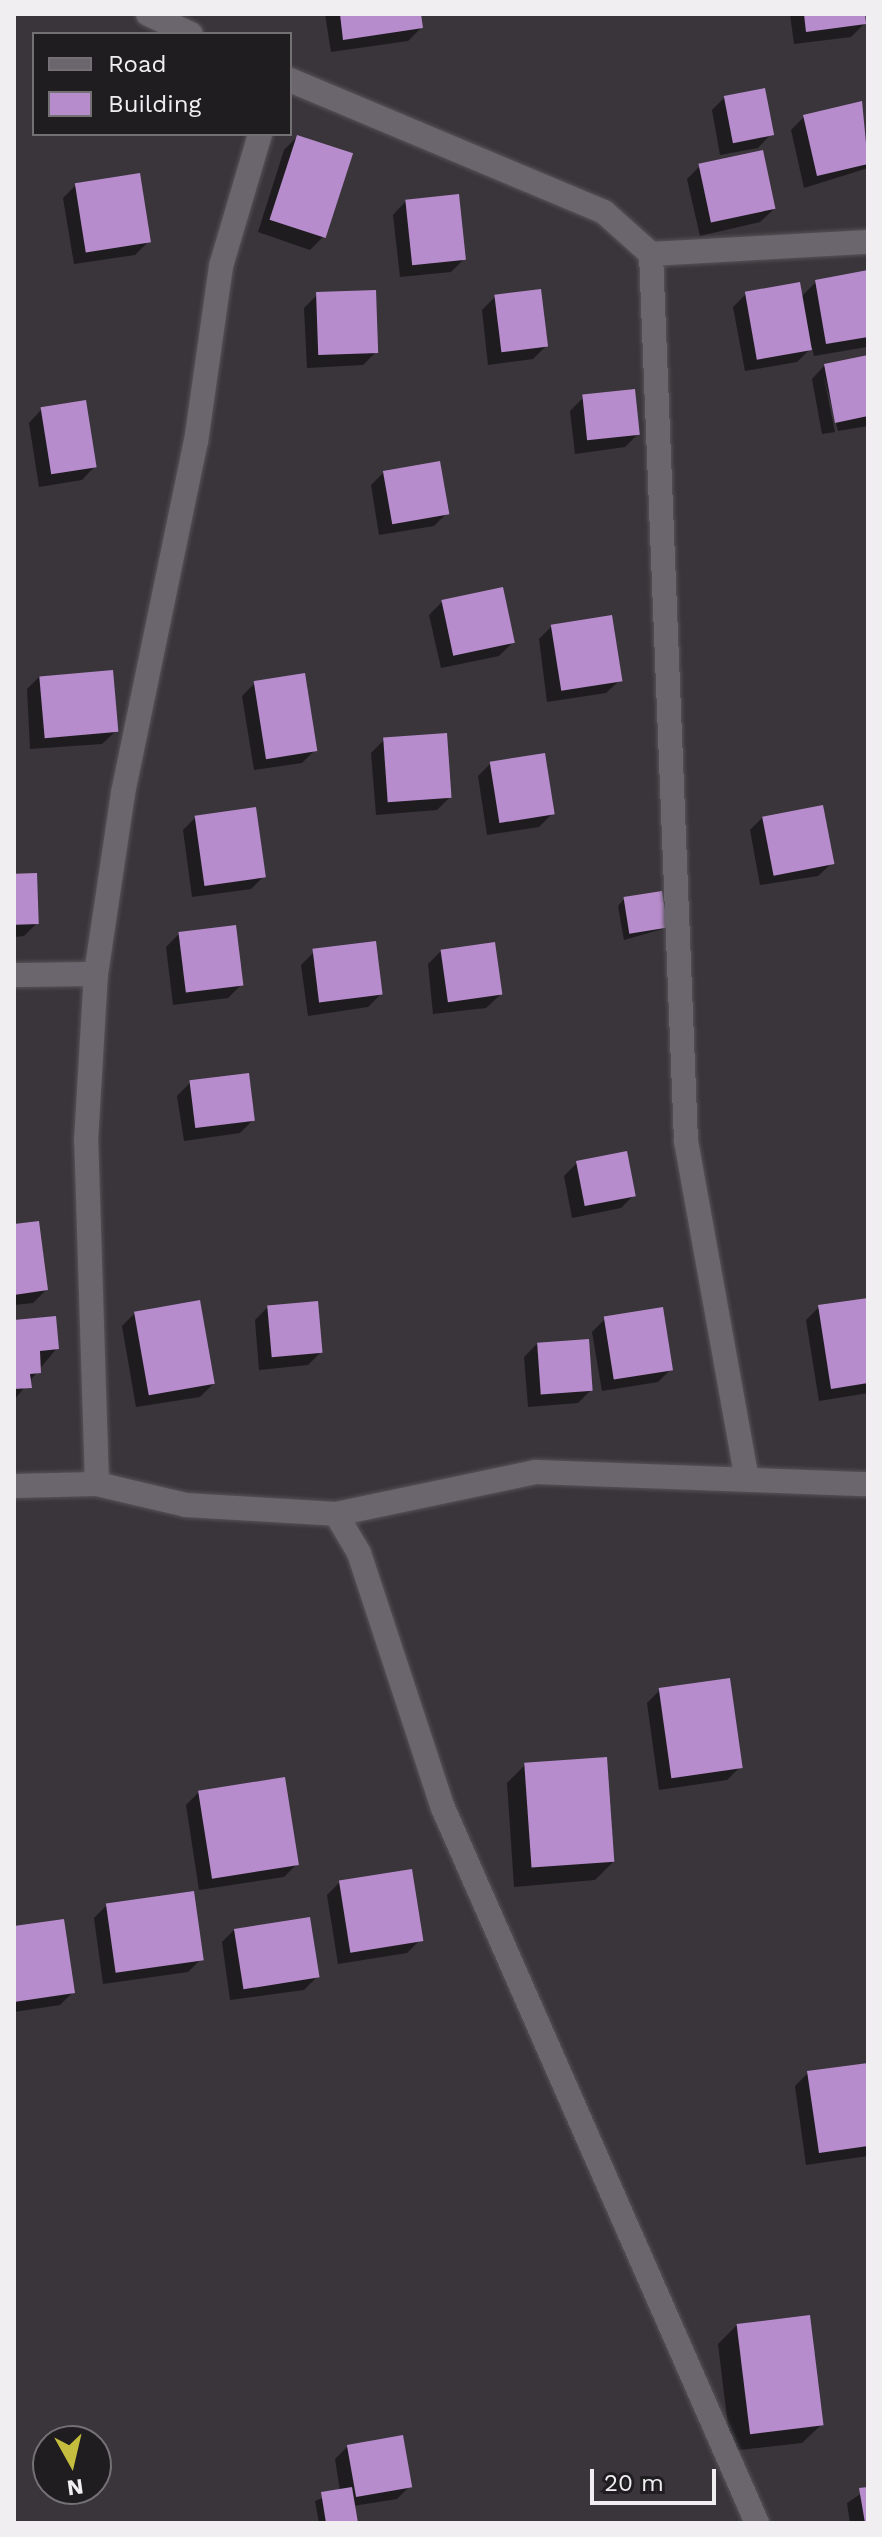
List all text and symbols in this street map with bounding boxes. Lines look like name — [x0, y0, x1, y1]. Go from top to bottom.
legend — [32, 32, 292, 136]
text: Road — [108, 50, 167, 78]
text: Building — [108, 90, 201, 118]
north arrow — [32, 2425, 112, 2505]
scale bar — [594, 2453, 720, 2503]
text: 20 m — [604, 2469, 664, 2497]
text: N — [65, 2474, 85, 2501]

